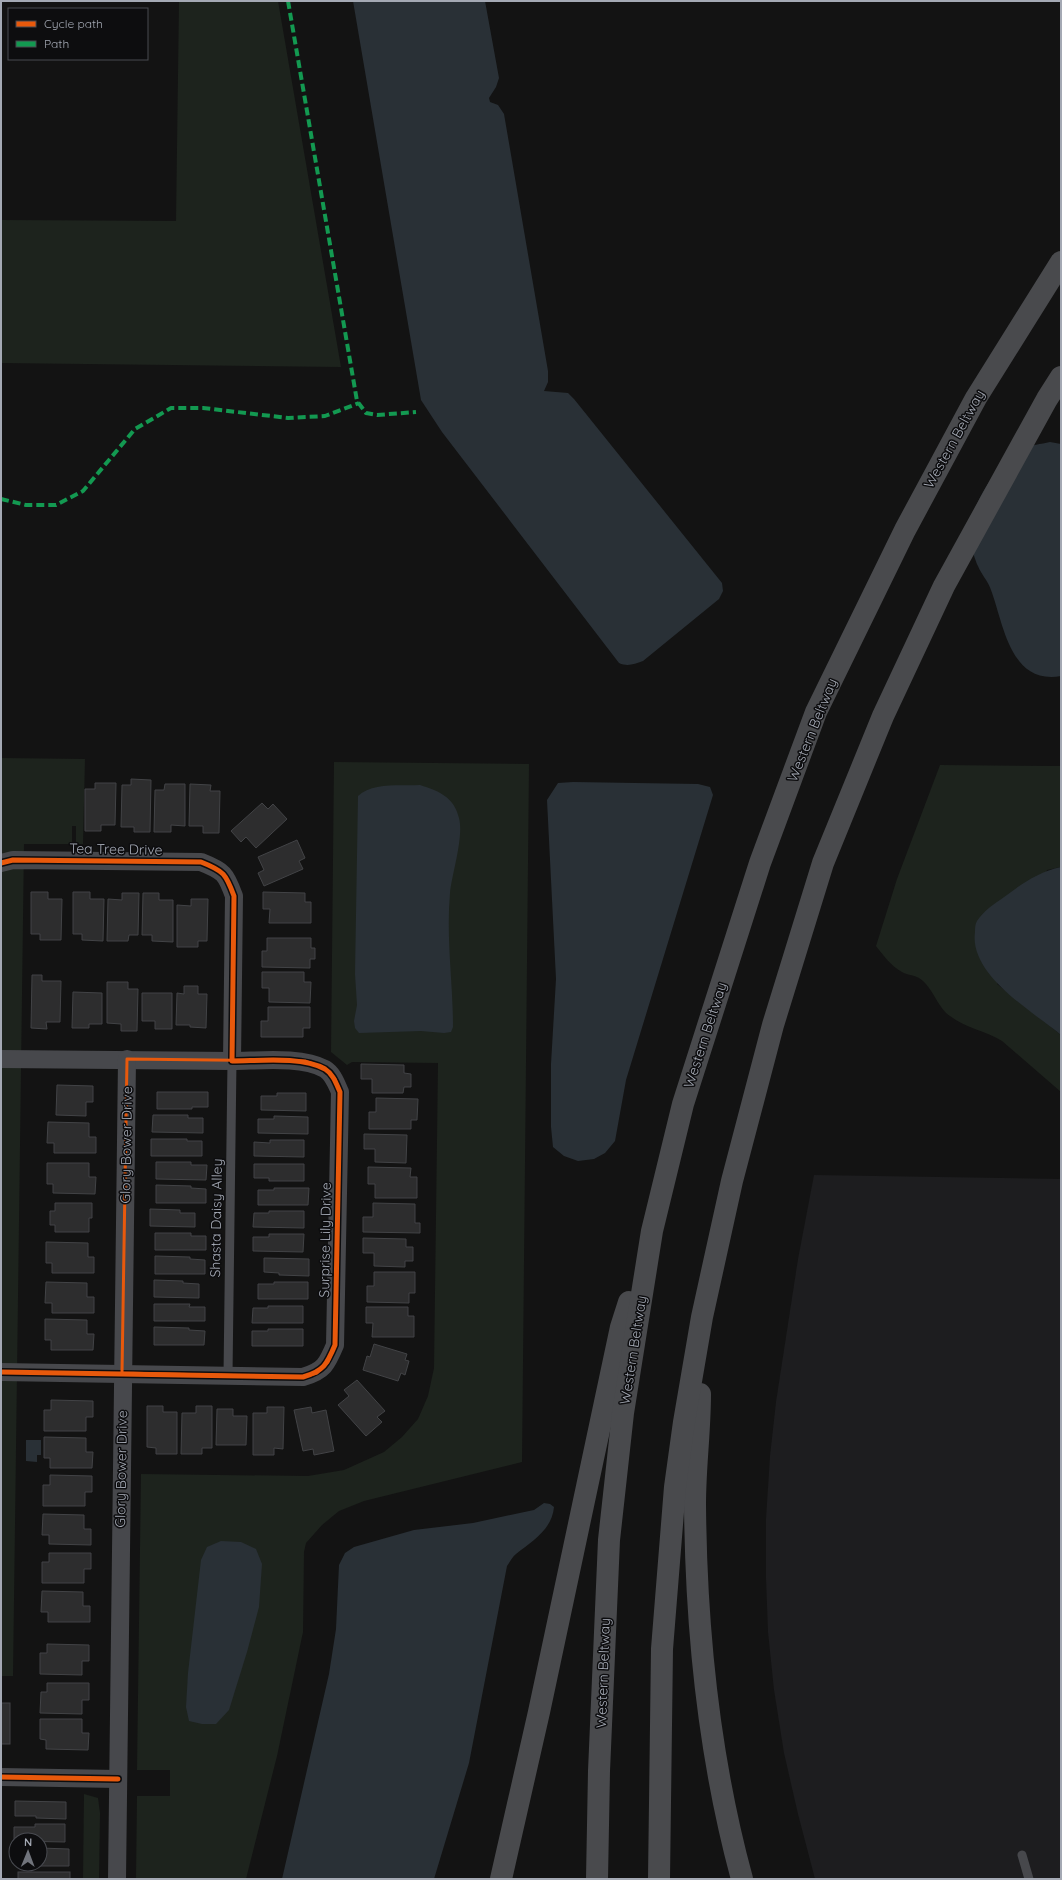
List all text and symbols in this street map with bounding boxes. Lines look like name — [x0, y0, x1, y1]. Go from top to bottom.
legend — [8, 8, 148, 60]
text: Cycle path — [44, 16, 103, 31]
text: Path — [44, 36, 69, 51]
street label: Western Beltway — [919, 386, 989, 492]
street label: Western Beltway — [783, 676, 841, 784]
street label: Tea Tree Drive — [69, 839, 163, 859]
street label: Western Beltway — [679, 980, 731, 1090]
street label: Glory Bower Drive — [116, 1086, 136, 1204]
street label: Shasta Daisy Alley — [206, 1158, 226, 1278]
street label: Surprise Lily Drive — [315, 1182, 335, 1298]
street label: Western Beltway — [615, 1294, 651, 1406]
street label: Glory Bower Drive — [111, 1410, 131, 1528]
street label: Western Beltway — [592, 1618, 614, 1728]
north arrow — [8, 1832, 48, 1872]
text: N — [24, 1835, 32, 1849]

